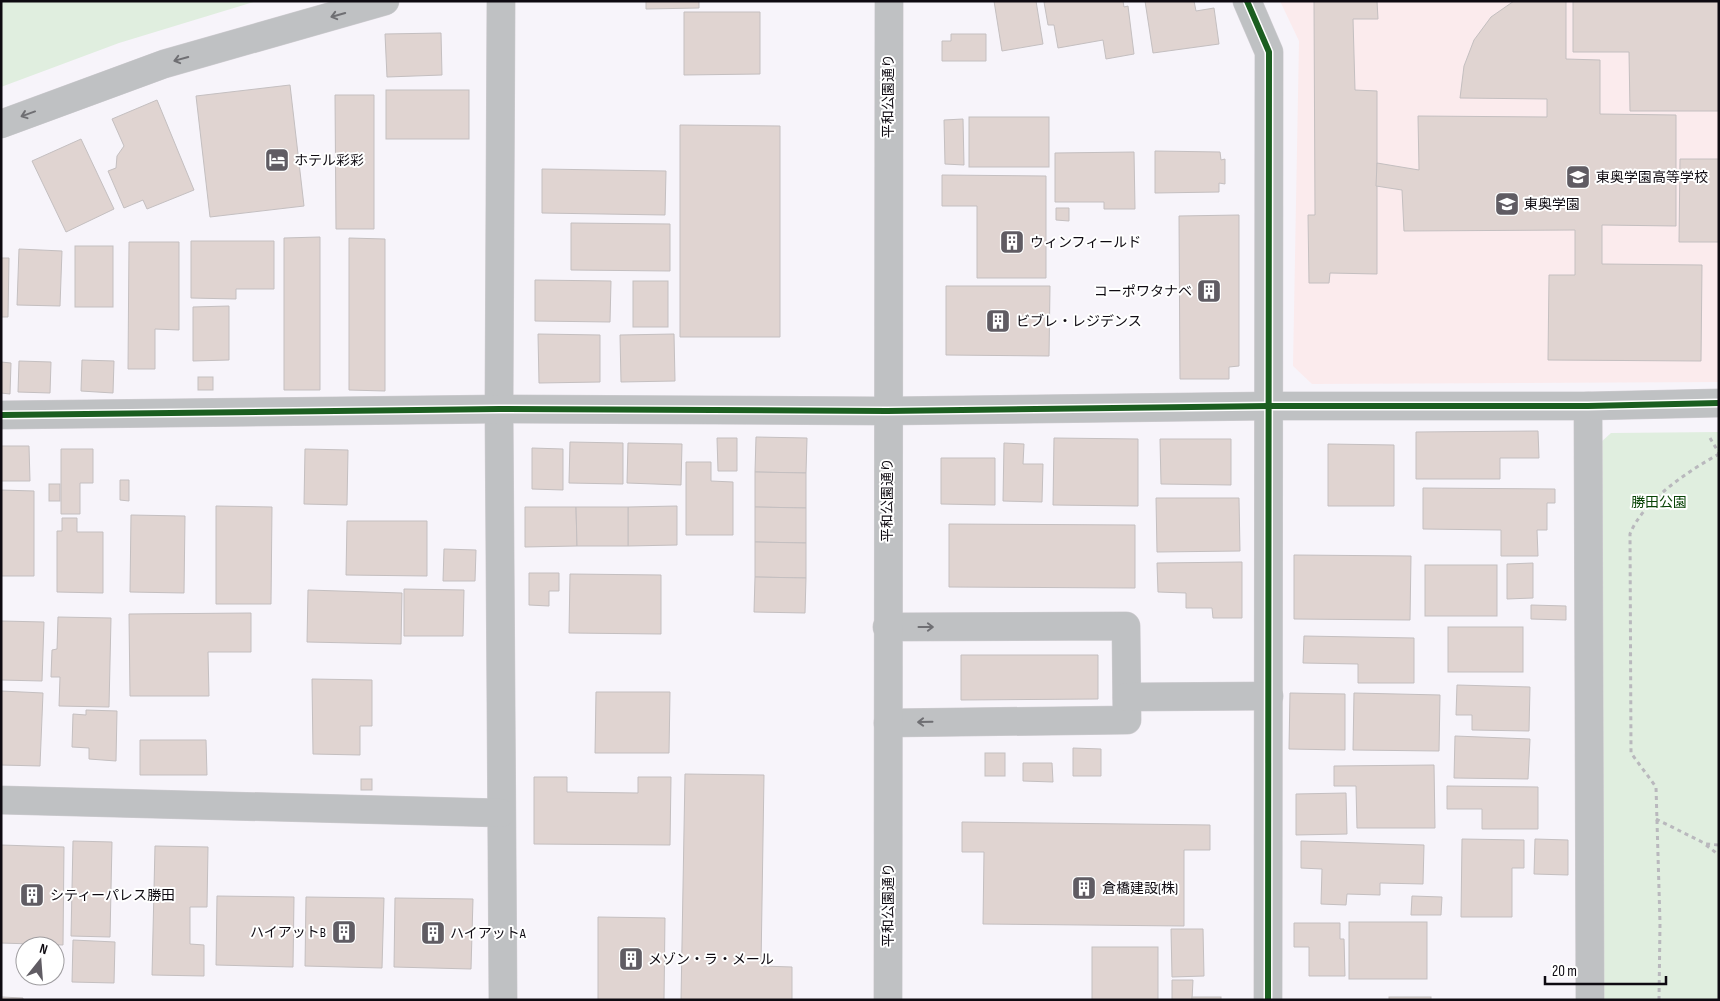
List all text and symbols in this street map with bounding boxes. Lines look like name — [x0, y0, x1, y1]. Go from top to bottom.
one-way arrow — [330, 11, 346, 21]
street label: 平和公園通り — [880, 54, 897, 138]
one-way arrow — [174, 55, 190, 64]
one-way arrow — [21, 110, 37, 119]
hotel icon: ホテル彩彩 — [264, 147, 290, 173]
place label: ホテル彩彩 — [294, 152, 364, 169]
school or university icon: 東奥学園高等学校 — [1565, 164, 1591, 190]
place label: 東奥学園高等学校 — [1596, 169, 1708, 186]
school or university icon: 東奥学園 — [1494, 191, 1520, 217]
place label: 東奥学園 — [1524, 196, 1580, 213]
building icon: ウィンフィールド — [999, 229, 1025, 255]
place label: ウィンフィールド — [1030, 234, 1141, 251]
building icon: コーポワタナベ — [1196, 278, 1222, 304]
place label: コーポワタナベ — [1094, 283, 1192, 300]
building icon: ビブレ・レジデンス — [985, 308, 1011, 334]
place label: ビブレ・レジデンス — [1016, 313, 1142, 330]
street label: 平和公園通り — [879, 458, 896, 542]
park label: 勝田公園 — [1631, 494, 1687, 511]
one-way arrow — [918, 622, 934, 632]
one-way arrow — [917, 717, 933, 727]
street label: 平和公園通り — [880, 863, 897, 947]
building icon: 倉橋建設(株) — [1071, 875, 1097, 901]
place label: 倉橋建設(株) — [1102, 880, 1178, 897]
building icon: シティーパレス勝田 — [19, 882, 45, 908]
place label: シティーパレス勝田 — [50, 887, 175, 904]
building icon: ハイアットB — [331, 919, 357, 945]
building icon: ハイアットA — [420, 920, 446, 946]
place label: ハイアットB — [250, 924, 326, 941]
place label: ハイアットA — [450, 925, 527, 942]
north arrow — [15, 936, 65, 986]
text: N — [38, 940, 50, 958]
building icon: メゾン・ラ・メール — [618, 946, 644, 972]
place label: メゾン・ラ・メール — [648, 951, 774, 968]
scale bar — [1545, 954, 1666, 986]
text: 20 m — [1552, 962, 1577, 981]

